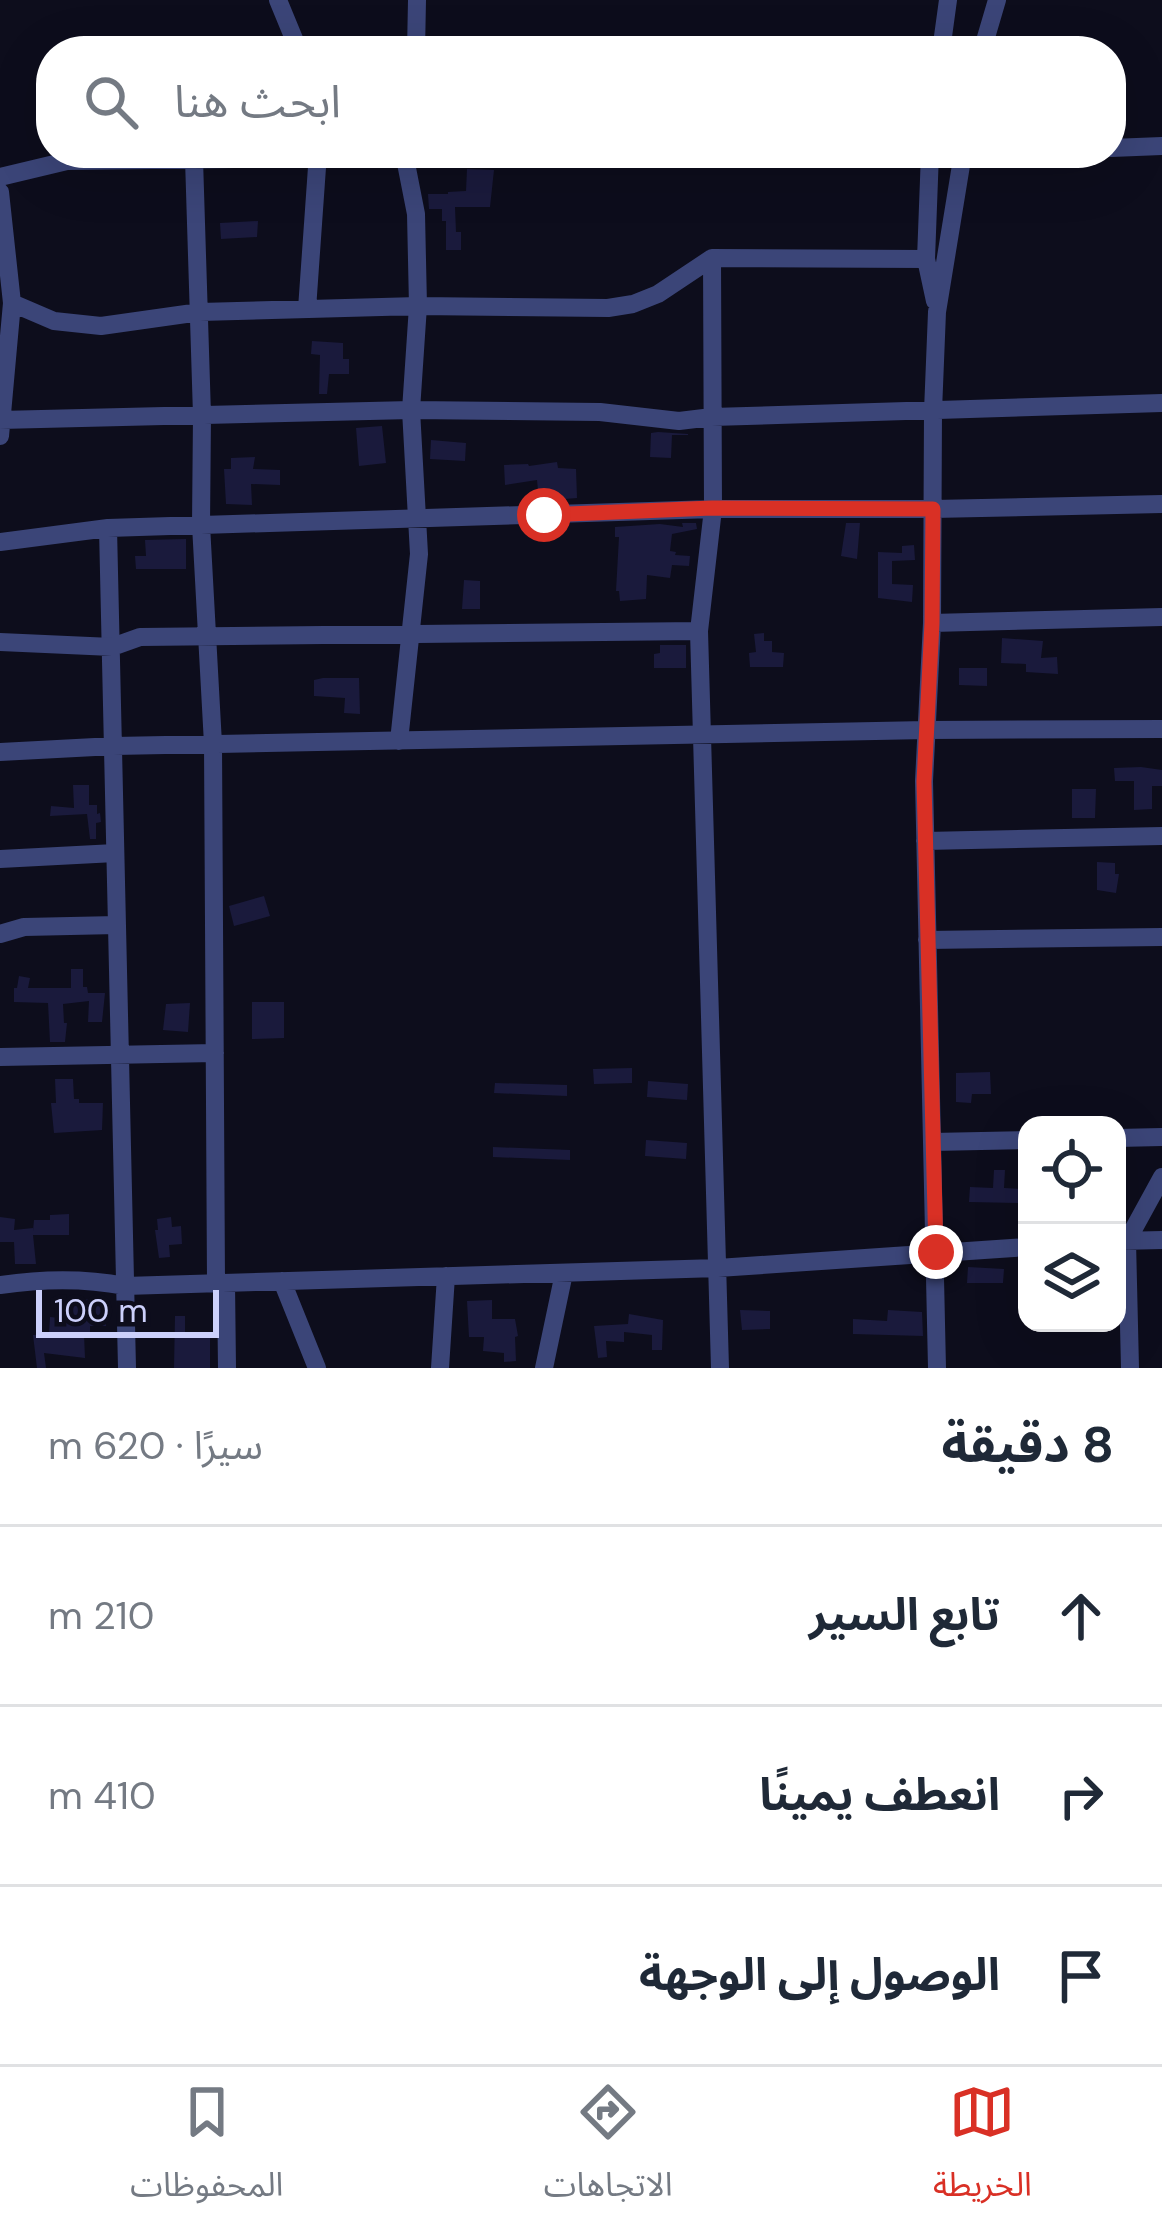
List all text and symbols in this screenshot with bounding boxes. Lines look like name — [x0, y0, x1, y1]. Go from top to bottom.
search box — [36, 36, 1126, 168]
icon: search — [78, 69, 144, 135]
text: ابحث هنا — [174, 72, 341, 131]
route start — [517, 488, 571, 542]
map controls — [1018, 1116, 1126, 1332]
button: locate — [1018, 1116, 1126, 1224]
button: layers — [1018, 1224, 1126, 1332]
route end — [909, 1225, 963, 1279]
scale bar — [36, 1284, 219, 1337]
text: 100 m — [54, 1289, 148, 1332]
text: 8 دقيقة — [941, 1411, 1114, 1478]
text: سيرًا · 620 m — [48, 1420, 263, 1471]
icon: ahead — [1048, 1583, 1114, 1649]
text: تابع السير — [809, 1585, 1000, 1644]
text: 210 m — [48, 1590, 154, 1641]
icon: right — [1048, 1763, 1114, 1829]
text: انعطف يمينًا — [759, 1765, 1000, 1824]
text: 410 m — [48, 1770, 156, 1821]
icon: arrive — [1048, 1943, 1114, 2009]
text: الوصول إلى الوجهة — [639, 1945, 1000, 2004]
tab: المحفوظات — [130, 2079, 283, 2220]
tab: الاتجاهات — [544, 2079, 673, 2220]
tab: الخريطة — [933, 2079, 1032, 2220]

